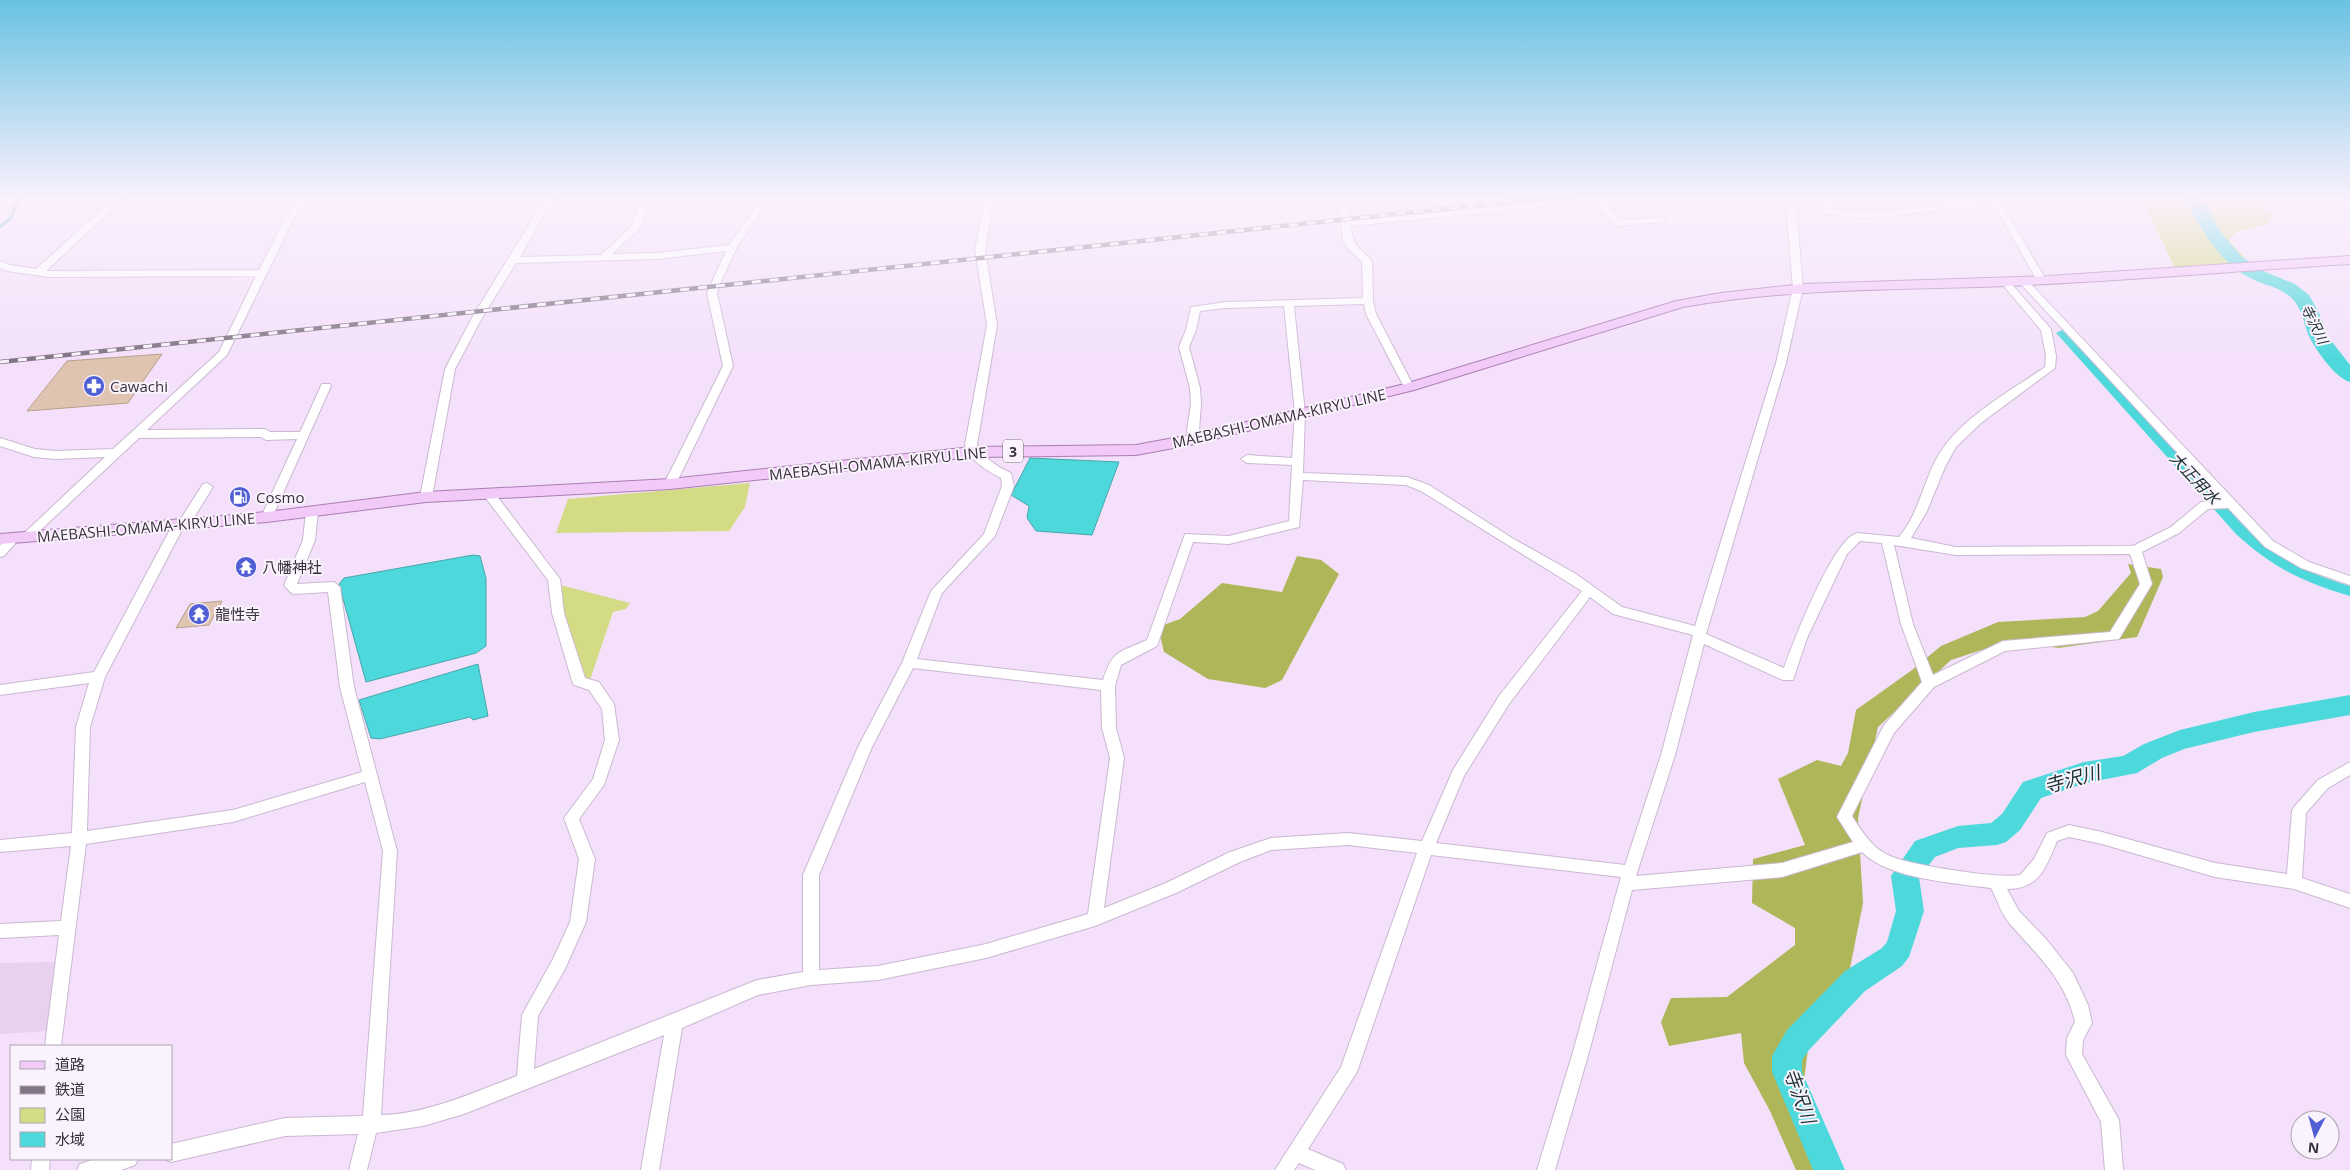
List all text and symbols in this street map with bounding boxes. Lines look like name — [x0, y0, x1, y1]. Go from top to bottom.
water label: 寺沢川 — [2297, 301, 2334, 349]
pharmacy icon: Cawachi — [82, 374, 106, 398]
place label: Cawachi — [110, 376, 168, 396]
street label: MAEBASHI-OMAMA-KIRYU LINE — [1170, 384, 1388, 452]
road number: 3 — [1003, 440, 1023, 462]
street label: MAEBASHI-OMAMA-KIRYU LINE — [768, 442, 988, 484]
water label: 大正用水 — [2165, 447, 2226, 510]
fuel station icon: Cosmo — [228, 485, 252, 509]
place label: Cosmo — [256, 487, 305, 507]
street label: MAEBASHI-OMAMA-KIRYU LINE — [36, 508, 256, 546]
temple icon: 八幡神社 — [234, 555, 258, 579]
place label: 八幡神社 — [262, 557, 322, 577]
temple icon: 龍性寺 — [187, 602, 211, 626]
place label: 龍性寺 — [215, 604, 260, 624]
water label: 寺沢川 — [2041, 759, 2105, 799]
legend — [10, 1045, 172, 1160]
text: 道路 — [55, 1054, 85, 1074]
water label: 寺沢川 — [1778, 1065, 1823, 1129]
text: 鉄道 — [55, 1079, 85, 1099]
text: 公園 — [55, 1104, 85, 1124]
north arrow — [2290, 1110, 2340, 1160]
text: 水域 — [55, 1129, 85, 1149]
text: N — [2307, 1138, 2320, 1158]

